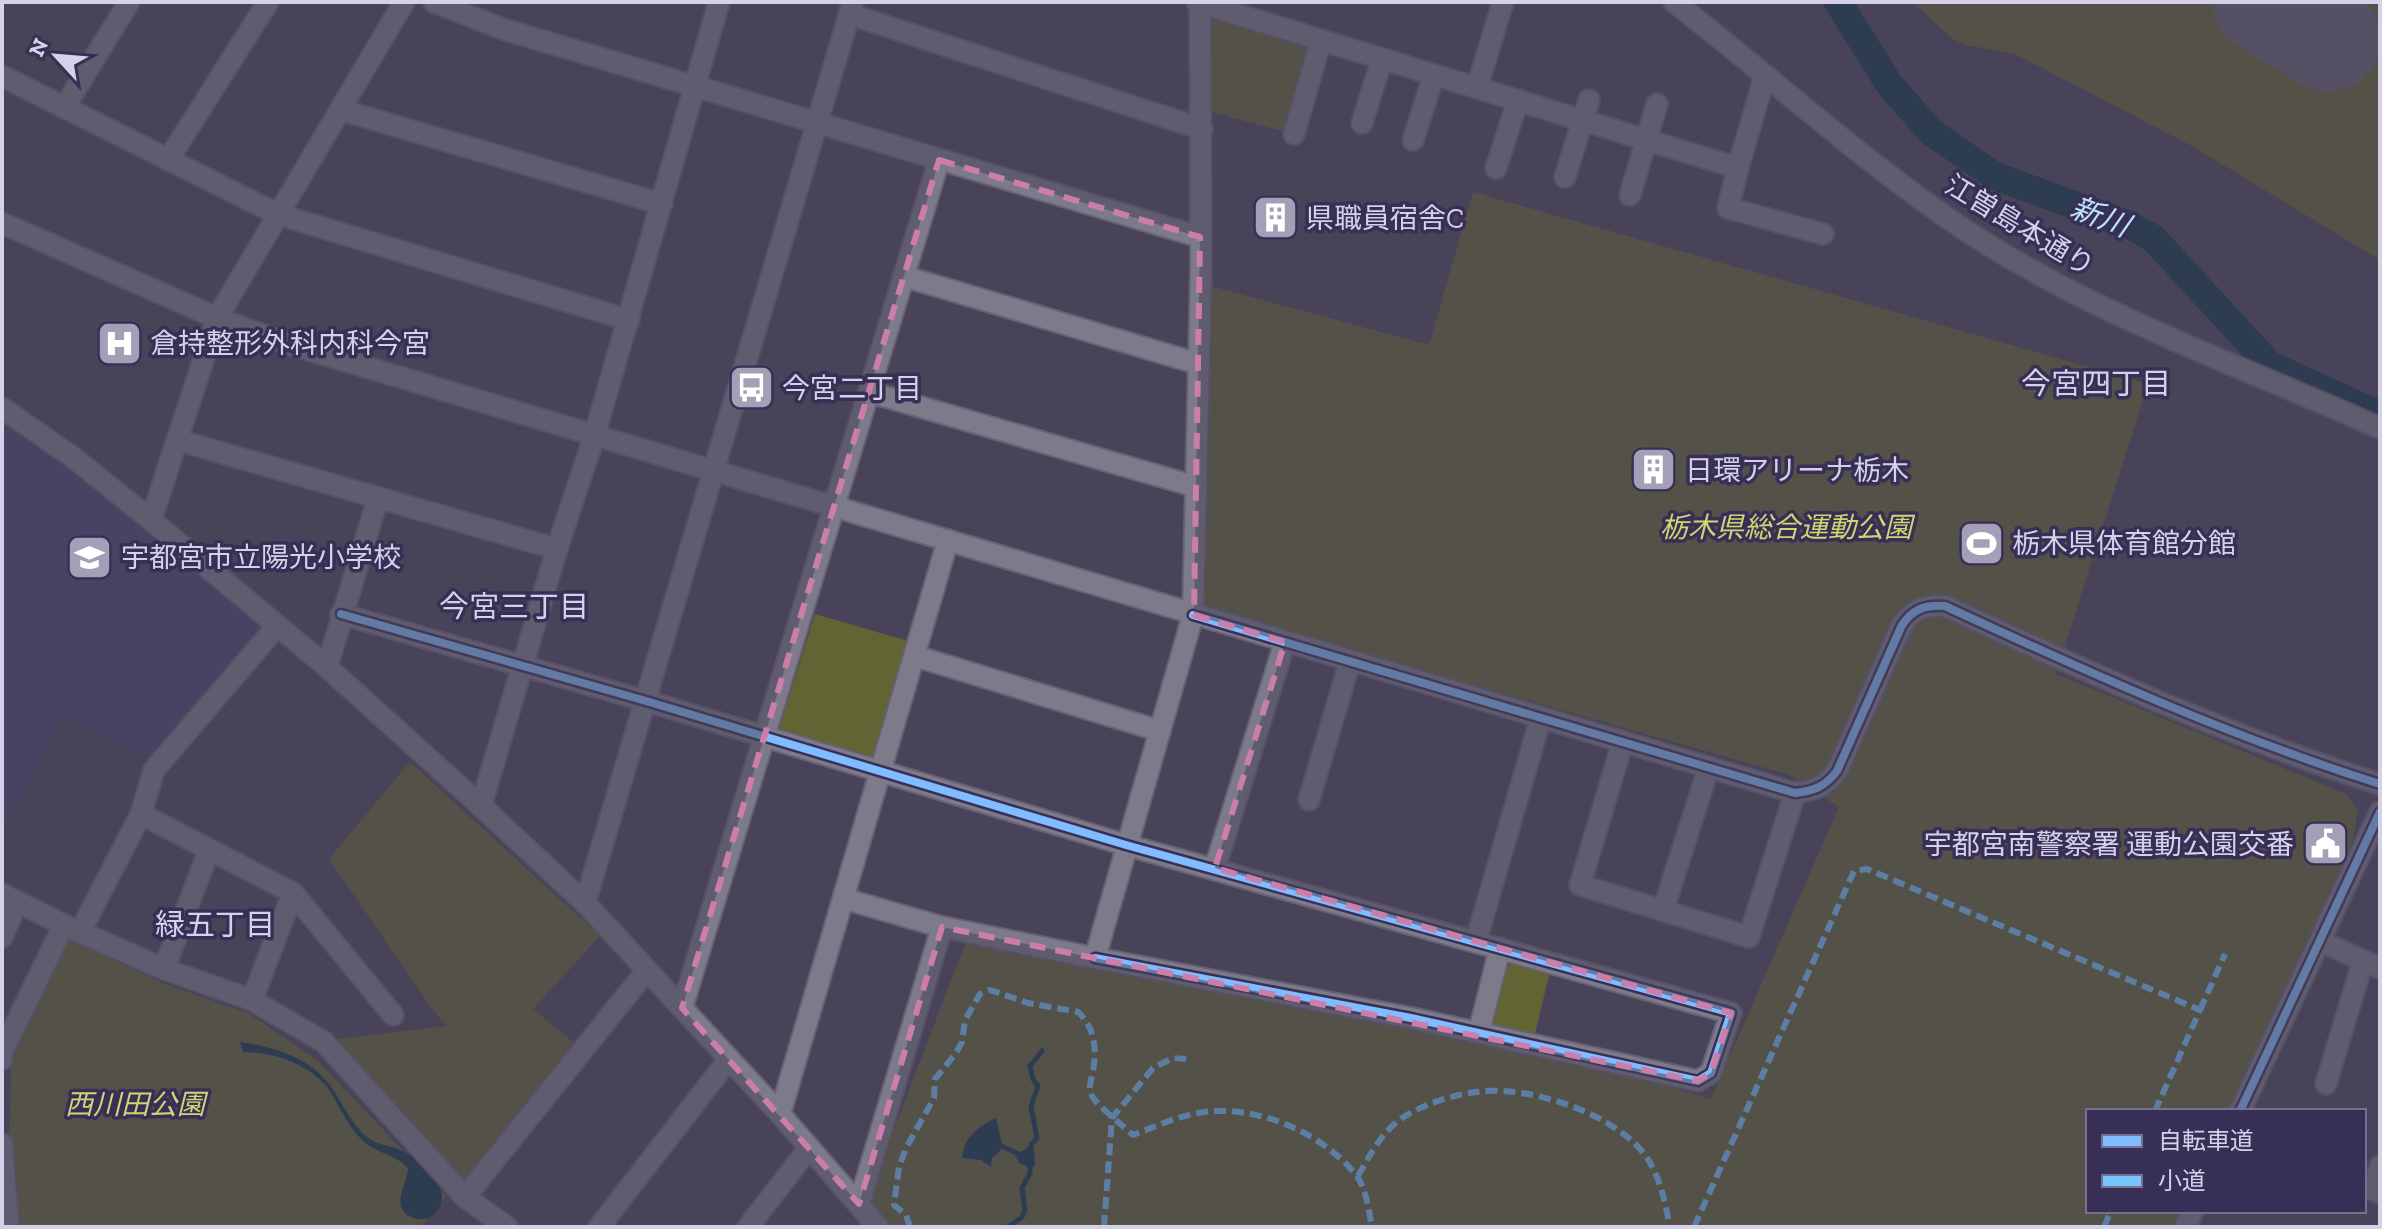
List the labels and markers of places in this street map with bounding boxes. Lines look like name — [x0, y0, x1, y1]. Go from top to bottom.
building icon: 県職員宿舎C — [1251, 194, 1299, 242]
place label: 県職員宿舎C — [1306, 202, 1464, 235]
hospital icon: 倉持整形外科内科今宮 — [95, 319, 143, 367]
place label: 倉持整形外科内科今宮 — [150, 327, 430, 360]
bus stop icon: 今宮二丁目 — [727, 364, 775, 412]
place label: 今宮二丁目 — [782, 372, 922, 405]
building icon: 日環アリーナ栃木 — [1630, 446, 1678, 494]
place label: 日環アリーナ栃木 — [1685, 454, 1909, 487]
sports icon: 栃木県体育館分館 — [1957, 519, 2005, 567]
place label: 栃木県体育館分館 — [2012, 527, 2236, 560]
school or university icon: 宇都宮市立陽光小学校 — [66, 533, 114, 581]
place label: 宇都宮市立陽光小学校 — [121, 541, 401, 574]
public building icon: 宇都宮南警察署 運動公園交番 — [2301, 820, 2349, 868]
place label: 宇都宮南警察署 運動公園交番 — [1924, 828, 2294, 861]

